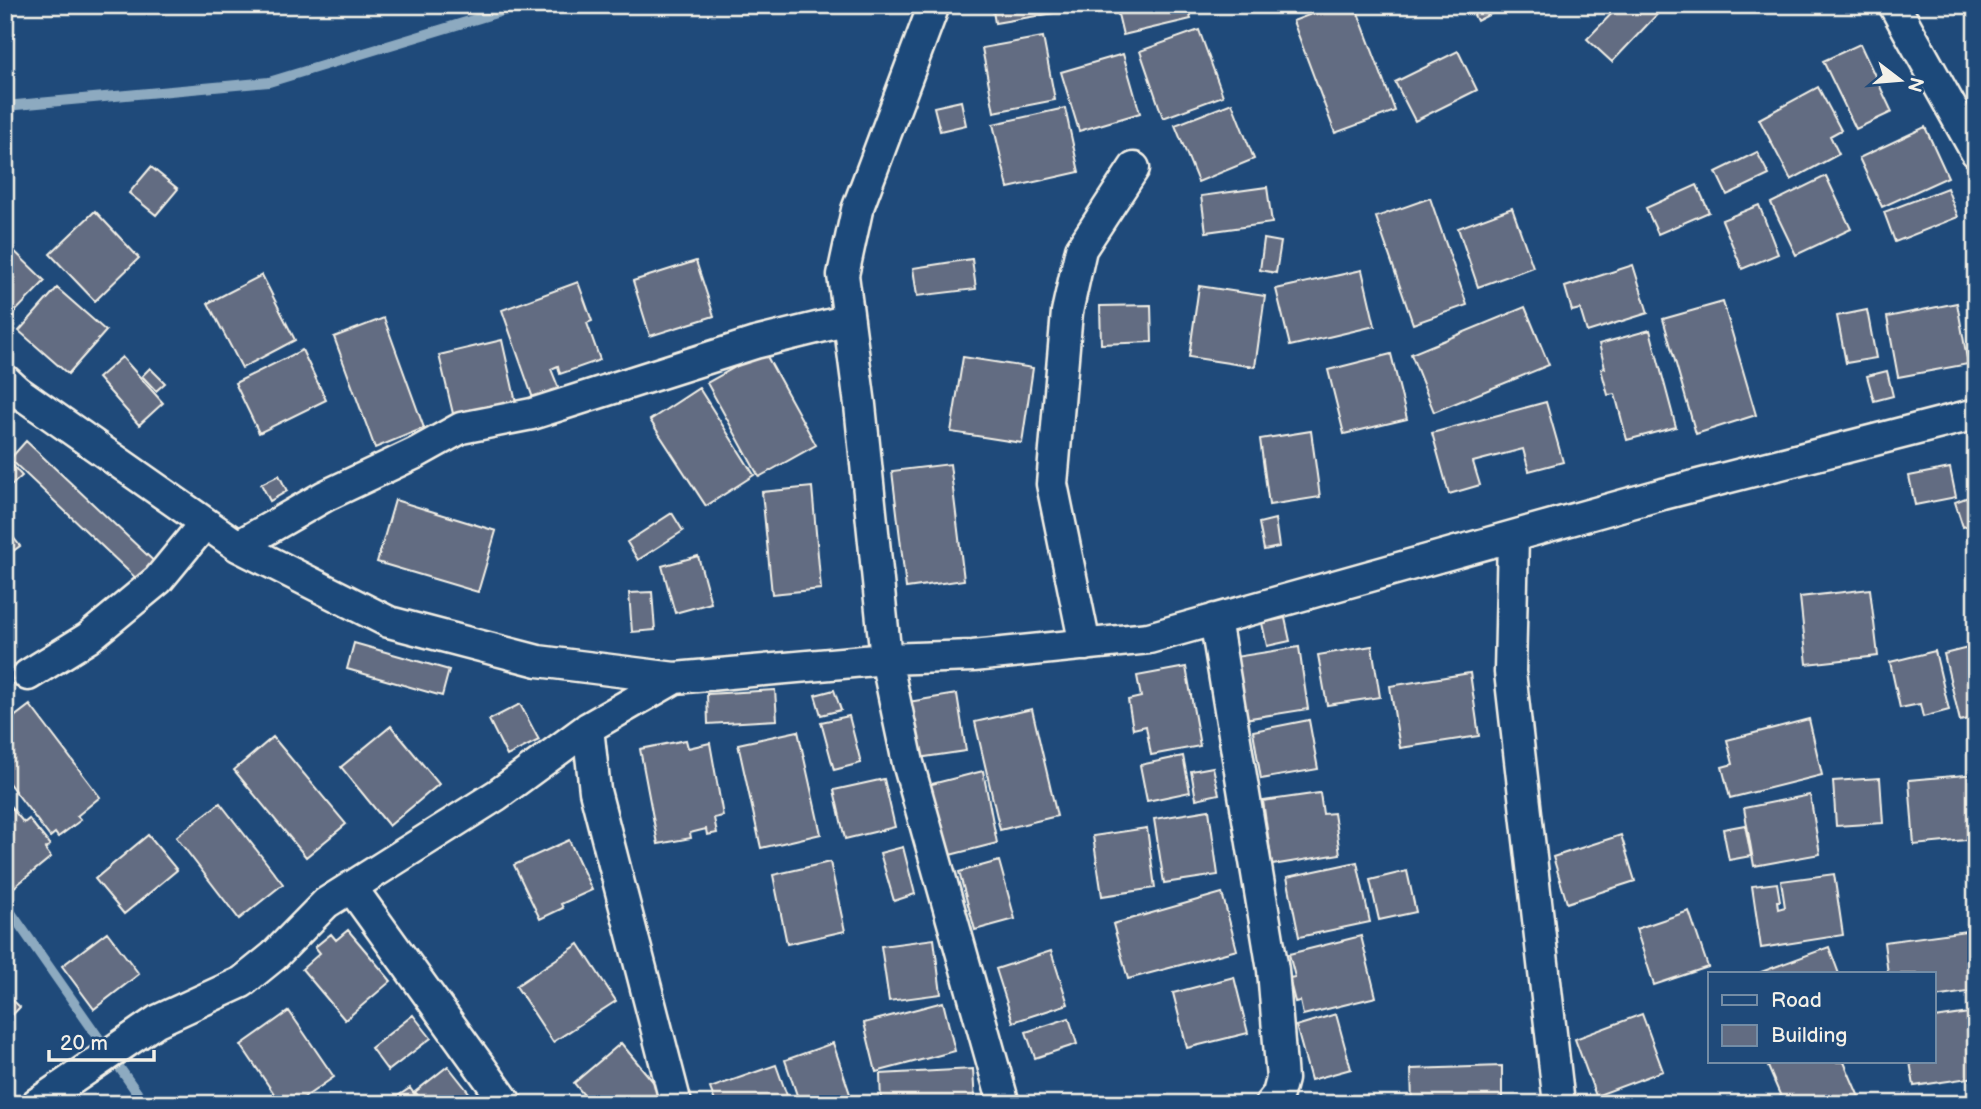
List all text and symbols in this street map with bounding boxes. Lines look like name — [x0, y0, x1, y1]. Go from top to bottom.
north arrow — [1866, 46, 1936, 116]
text: N — [1902, 74, 1928, 94]
legend — [1708, 972, 1936, 1064]
text: Road — [1771, 988, 1822, 1013]
scale bar — [49, 1018, 154, 1062]
text: Building — [1771, 1023, 1847, 1048]
text: 20 m — [60, 1031, 108, 1056]

